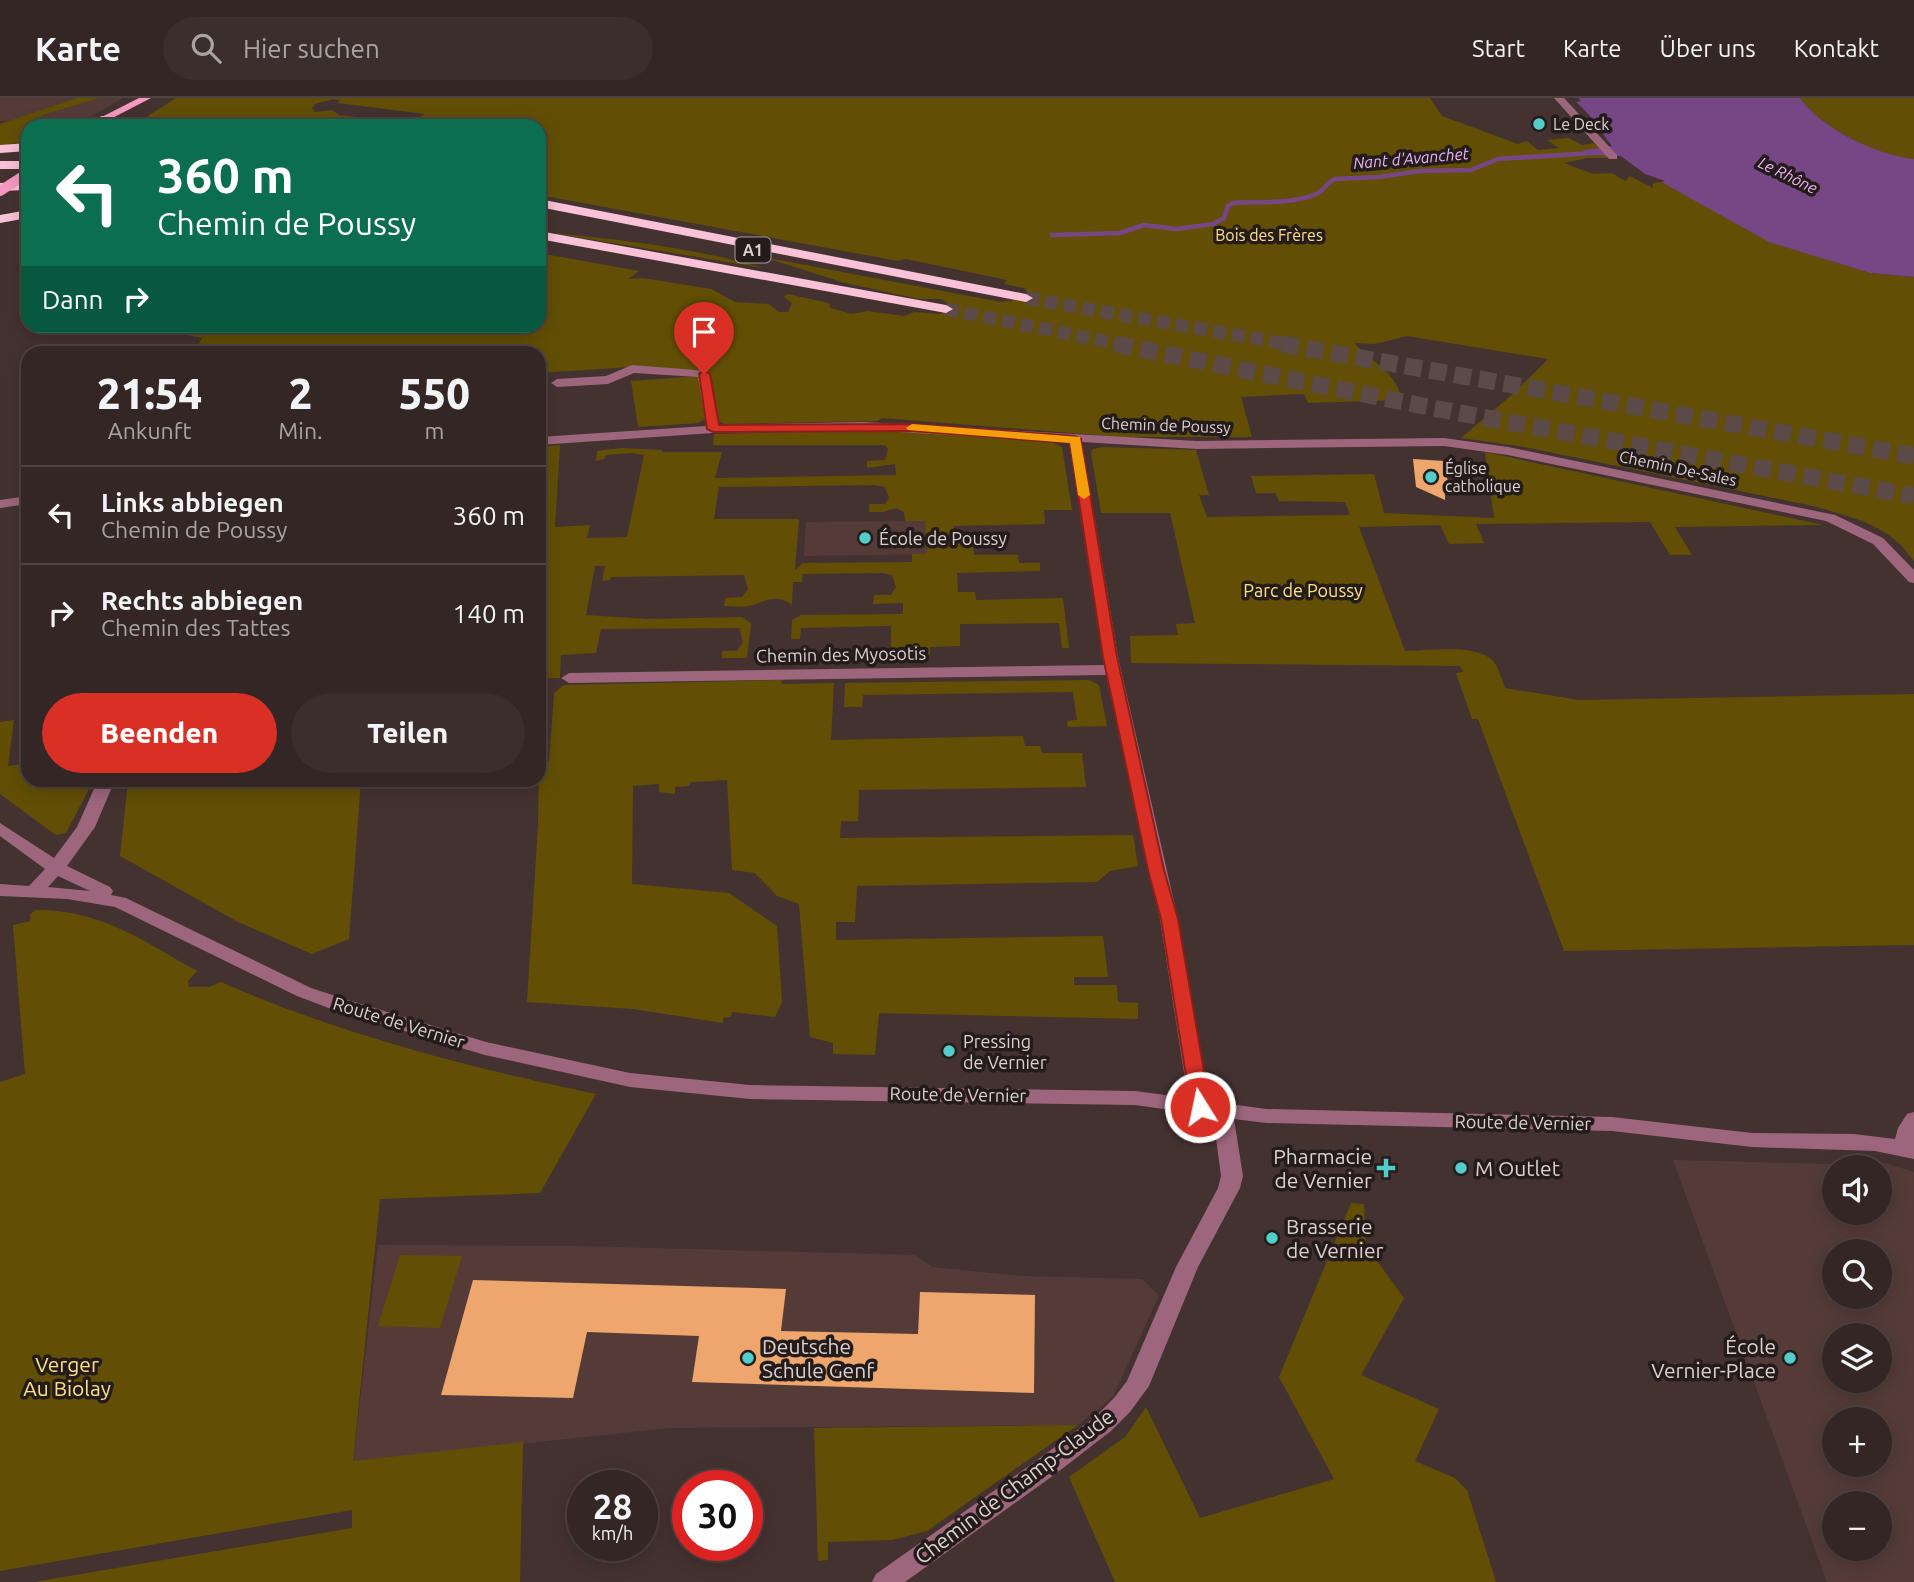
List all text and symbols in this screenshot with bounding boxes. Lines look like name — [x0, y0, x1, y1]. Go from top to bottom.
search box — [163, 17, 653, 80]
icon: search — [187, 29, 225, 67]
text: Karte — [35, 30, 121, 67]
text: Hier suchen — [243, 34, 380, 63]
text: Start — [1472, 35, 1525, 62]
text: Karte — [1563, 35, 1622, 62]
text: Über uns — [1660, 35, 1756, 62]
text: Kontakt — [1794, 35, 1879, 62]
place label: Le Deck — [1553, 115, 1609, 133]
marker: Le Deck — [1531, 116, 1547, 132]
water label: Nant d'Avanchet — [1353, 144, 1470, 172]
icon: left — [42, 147, 133, 238]
text: 360 m — [157, 147, 294, 202]
water label: Le Rhône — [1756, 153, 1820, 197]
text: Chemin de Poussy — [157, 205, 416, 241]
park label: Bois des Frères — [1215, 226, 1323, 244]
road number: A1 — [736, 238, 770, 262]
icon: right — [117, 280, 155, 318]
text: Dann — [42, 285, 103, 314]
pin — [674, 302, 734, 374]
icon: arrive — [685, 313, 723, 351]
text: 21:54 — [97, 370, 202, 417]
text: 2 — [289, 370, 312, 417]
text: 550 — [399, 370, 470, 417]
street label: Chemin de Poussy — [1101, 414, 1231, 436]
text: Ankunft — [108, 418, 192, 443]
text: Min. — [278, 418, 323, 443]
text: m — [424, 418, 444, 443]
street label: Chemin De-Sales — [1618, 447, 1738, 489]
place label: Église catholique — [1445, 457, 1521, 495]
marker: Église catholique — [1423, 469, 1439, 485]
text: Links abbiegen — [101, 488, 284, 517]
icon: left — [42, 496, 80, 534]
text: 360 m — [453, 501, 525, 530]
text: Chemin de Poussy — [101, 517, 287, 542]
place label: École de Poussy — [879, 527, 1007, 548]
marker: École de Poussy — [857, 530, 873, 546]
park label: Parc de Poussy — [1243, 580, 1363, 600]
text: Rechts abbiegen — [101, 586, 303, 615]
icon: right — [42, 594, 80, 632]
text: 140 m — [453, 599, 525, 628]
text: Chemin des Tattes — [101, 615, 291, 640]
street label: Chemin des Myosotis — [756, 643, 927, 665]
button: Beenden — [42, 693, 277, 773]
button: Teilen — [291, 693, 525, 773]
street label: Route de Vernier — [331, 992, 467, 1052]
place label: Pressing de Vernier — [963, 1031, 1047, 1072]
marker: Pressing de Vernier — [941, 1043, 957, 1059]
position arrow — [1163, 1070, 1237, 1144]
street label: Route de Vernier — [890, 1083, 1027, 1105]
street label: Route de Vernier — [1455, 1111, 1592, 1133]
place label: Pharmacie de Vernier — [1273, 1144, 1372, 1192]
map controls — [1822, 1155, 1892, 1561]
button: sound — [1822, 1155, 1892, 1225]
place label: M Outlet — [1475, 1156, 1560, 1180]
marker: Pharmacie de Vernier — [1378, 1160, 1394, 1176]
marker: M Outlet — [1453, 1160, 1469, 1176]
place label: Brasserie de Vernier — [1286, 1214, 1384, 1262]
marker: Brasserie de Vernier — [1264, 1230, 1280, 1246]
button: search — [1822, 1239, 1892, 1309]
button: layers — [1822, 1323, 1892, 1393]
place label: Deutsche Schule Genf — [762, 1334, 875, 1382]
place label: École Vernier-Place — [1651, 1334, 1776, 1382]
marker: Deutsche Schule Genf — [740, 1350, 756, 1366]
marker: École Vernier-Place — [1782, 1350, 1798, 1366]
park label: Verger Au Biolay — [23, 1352, 111, 1400]
street label: Chemin de Champ-Claude — [910, 1403, 1118, 1569]
button: + — [1822, 1407, 1892, 1477]
speed limit sign: 30 — [672, 1470, 763, 1561]
text: 28 — [593, 1486, 632, 1526]
button: − — [1822, 1491, 1892, 1561]
text: km/h — [592, 1523, 633, 1543]

